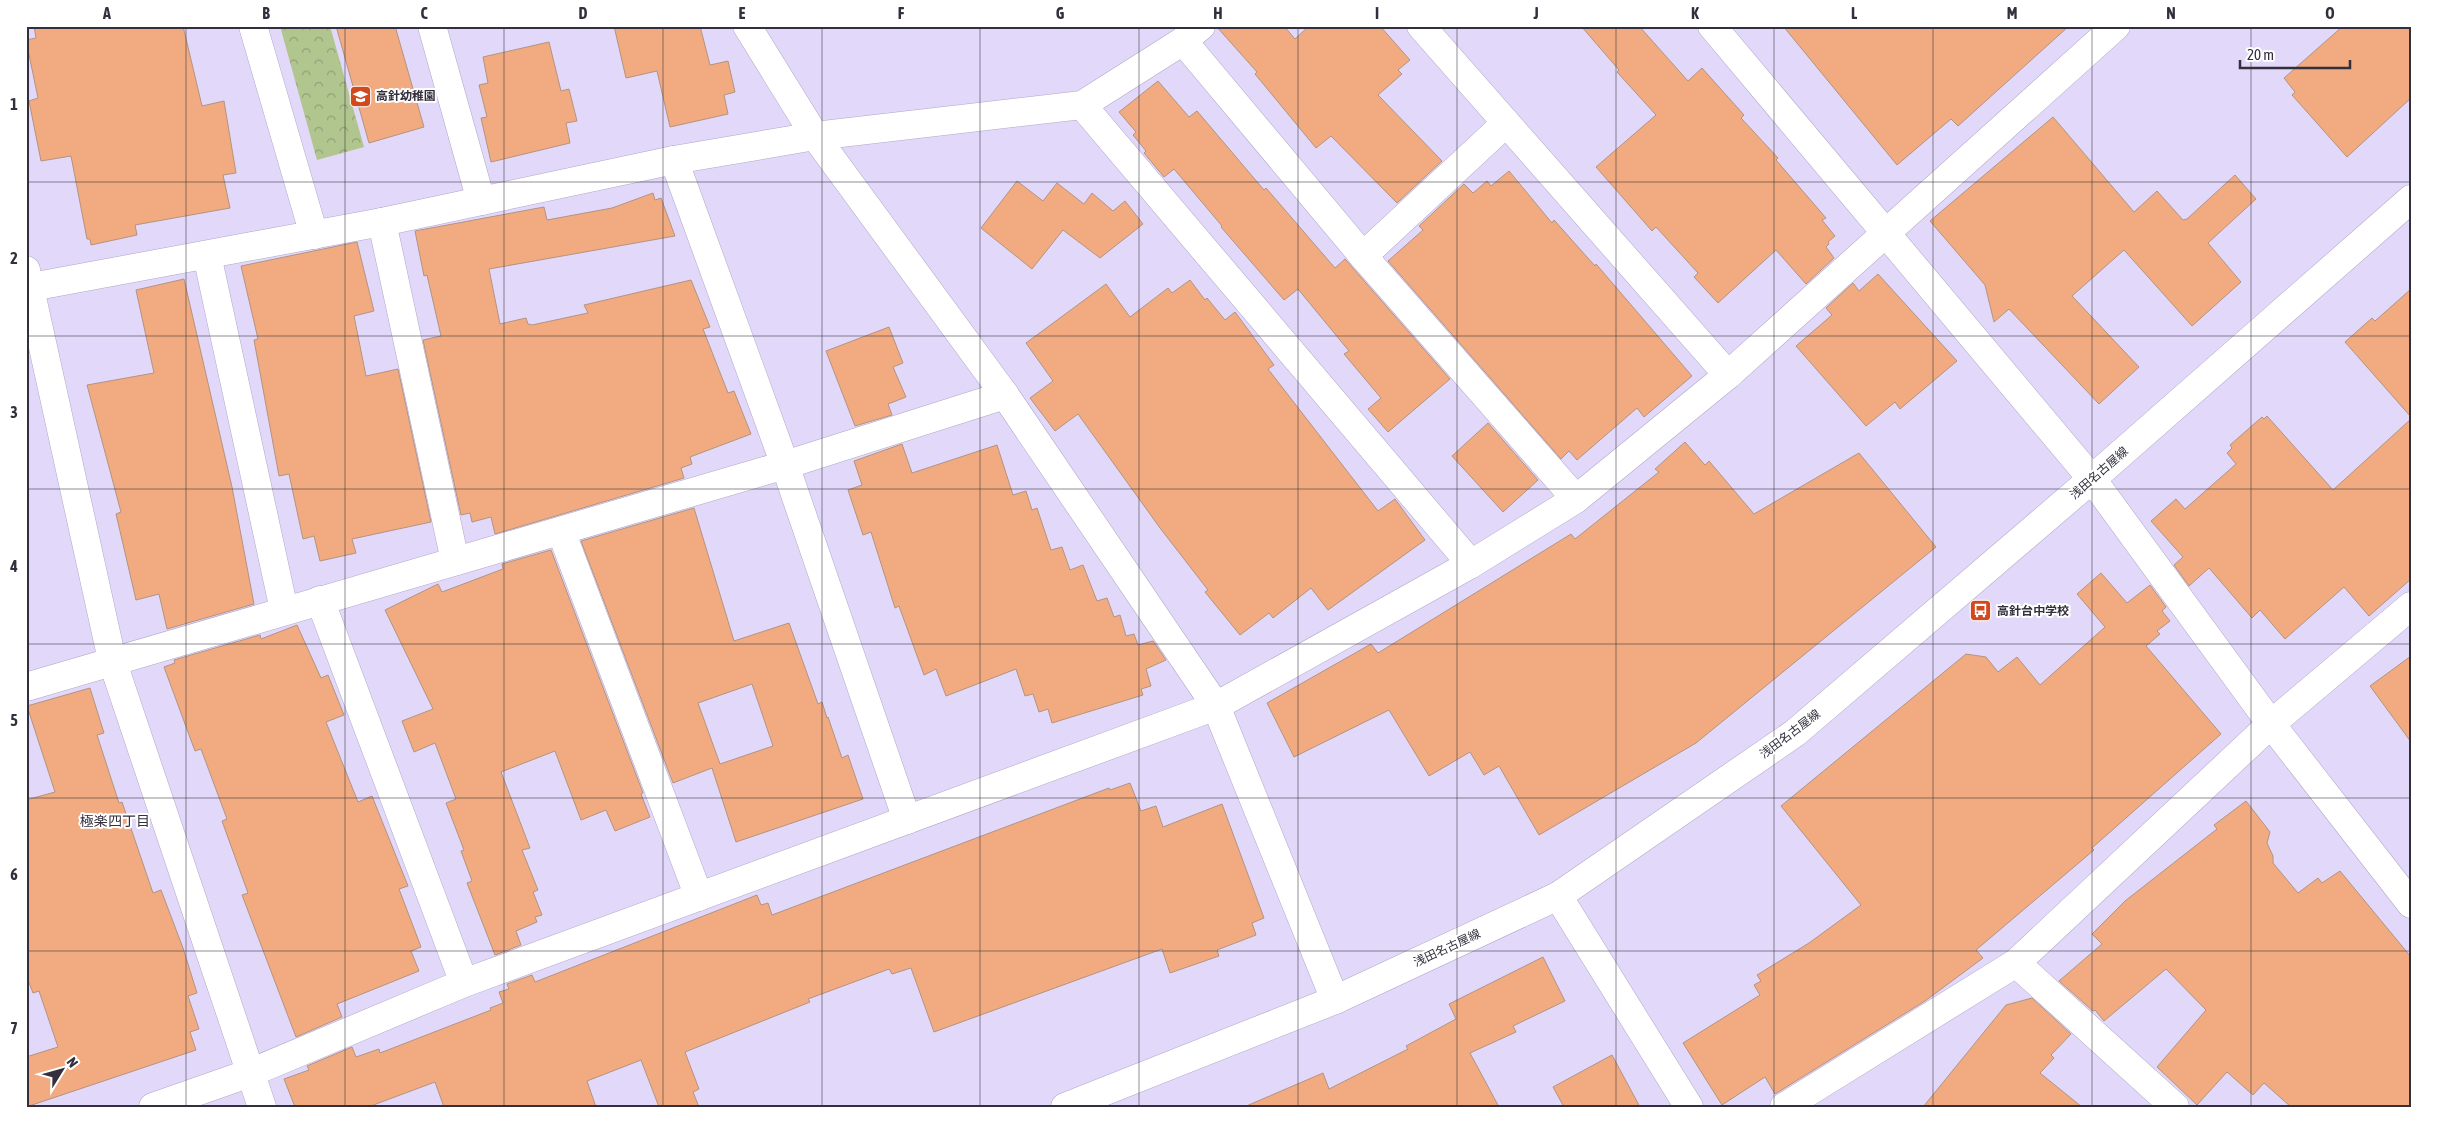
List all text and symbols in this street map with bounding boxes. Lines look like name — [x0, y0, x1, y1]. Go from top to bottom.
text: A — [102, 4, 111, 22]
text: B — [262, 4, 270, 22]
text: C — [420, 4, 428, 22]
text: D — [579, 4, 588, 22]
text: E — [739, 4, 746, 22]
text: F — [898, 4, 905, 22]
text: G — [1056, 4, 1065, 22]
text: H — [1213, 4, 1223, 22]
text: I — [1375, 4, 1379, 22]
text: J — [1532, 4, 1539, 22]
text: K — [1691, 4, 1699, 22]
text: L — [1851, 4, 1858, 22]
text: M — [2007, 4, 2017, 22]
text: N — [2166, 4, 2176, 22]
text: O — [2325, 4, 2335, 22]
scale bar — [2240, 38, 2350, 70]
text: 20 m — [2247, 46, 2274, 63]
school or university icon: 高針幼稚園 — [348, 84, 372, 108]
place label: 高針幼稚園 — [376, 89, 436, 103]
text: 1 — [10, 95, 18, 113]
text: 2 — [10, 249, 18, 267]
text: 3 — [10, 403, 18, 421]
street label: 浅田名古屋線 — [2067, 444, 2131, 502]
text: 4 — [9, 557, 18, 575]
bus stop icon: 高針台中学校 — [1969, 599, 1993, 623]
place label: 高針台中学校 — [1997, 604, 2069, 618]
street label: 浅田名古屋線 — [1757, 707, 1823, 761]
text: 5 — [10, 711, 18, 729]
district label: 極楽四丁目 — [80, 813, 150, 829]
text: 6 — [10, 865, 18, 883]
street label: 浅田名古屋線 — [1411, 926, 1483, 970]
text: 7 — [10, 1019, 18, 1037]
north arrow — [38, 1046, 88, 1096]
text: N — [64, 1054, 81, 1070]

